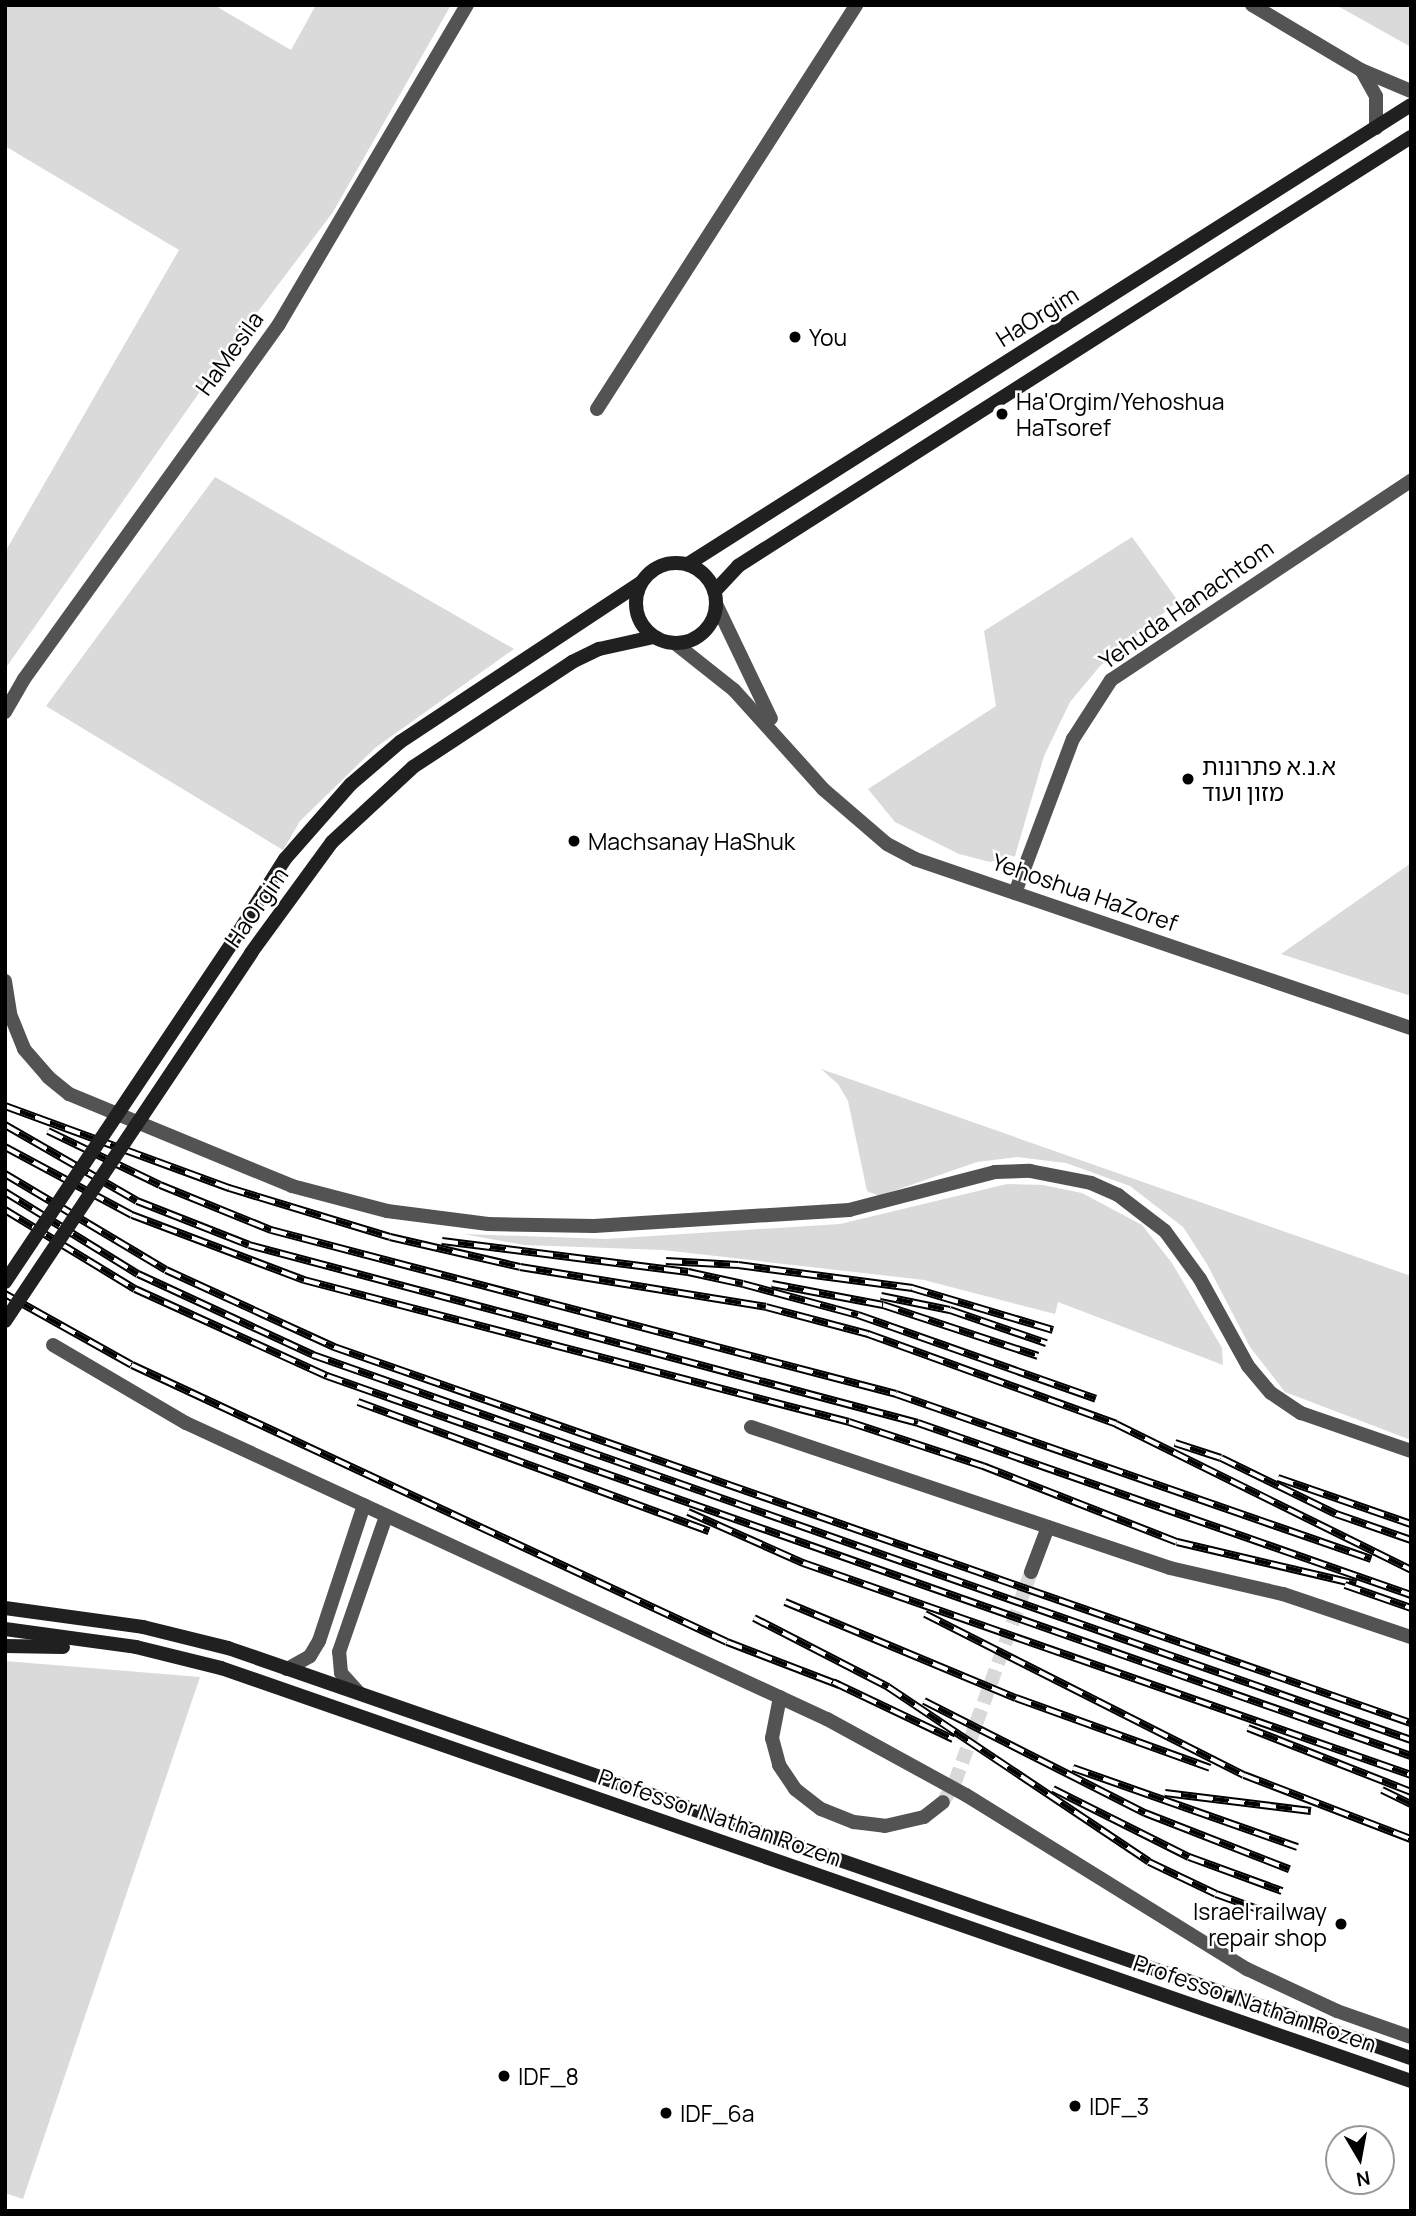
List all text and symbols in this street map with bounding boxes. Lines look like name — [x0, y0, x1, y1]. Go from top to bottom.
street label: HaOrgim — [991, 280, 1083, 352]
street label: HaMesila — [189, 306, 269, 400]
place label: You — [809, 323, 847, 351]
marker: You — [787, 329, 803, 345]
place label: Ha'Orgim/Yehoshua HaTsoref — [1016, 387, 1225, 441]
marker: Ha'Orgim/Yehoshua HaTsoref — [994, 406, 1010, 422]
street label: Yehuda Hanachtom — [1094, 534, 1278, 674]
place label: א.נ.א פתרונות מזון ועוד — [1202, 752, 1336, 806]
marker: א.נ.א פתרונות מזון ועוד — [1180, 771, 1196, 787]
place label: Machsanay HaShuk — [588, 827, 795, 855]
marker: Machsanay HaShuk — [566, 833, 582, 849]
street label: Yehoshua HaZoref — [989, 847, 1181, 937]
street label: HaOrgim — [218, 862, 294, 952]
street label: Professor Nathan Rozen — [595, 1762, 845, 1872]
place label: Israel railway repair shop — [1193, 1897, 1327, 1951]
marker: Israel railway repair shop — [1333, 1916, 1349, 1932]
street label: Professor Nathan Rozen — [1130, 1948, 1380, 2058]
place label: IDF_8 — [518, 2062, 579, 2090]
marker: IDF_8 — [496, 2068, 512, 2084]
place label: IDF_3 — [1089, 2092, 1149, 2120]
marker: IDF_3 — [1067, 2098, 1083, 2114]
place label: IDF_6a — [680, 2099, 755, 2127]
marker: IDF_6a — [658, 2105, 674, 2121]
north arrow — [1325, 2125, 1395, 2195]
text: N — [1354, 2165, 1372, 2193]

